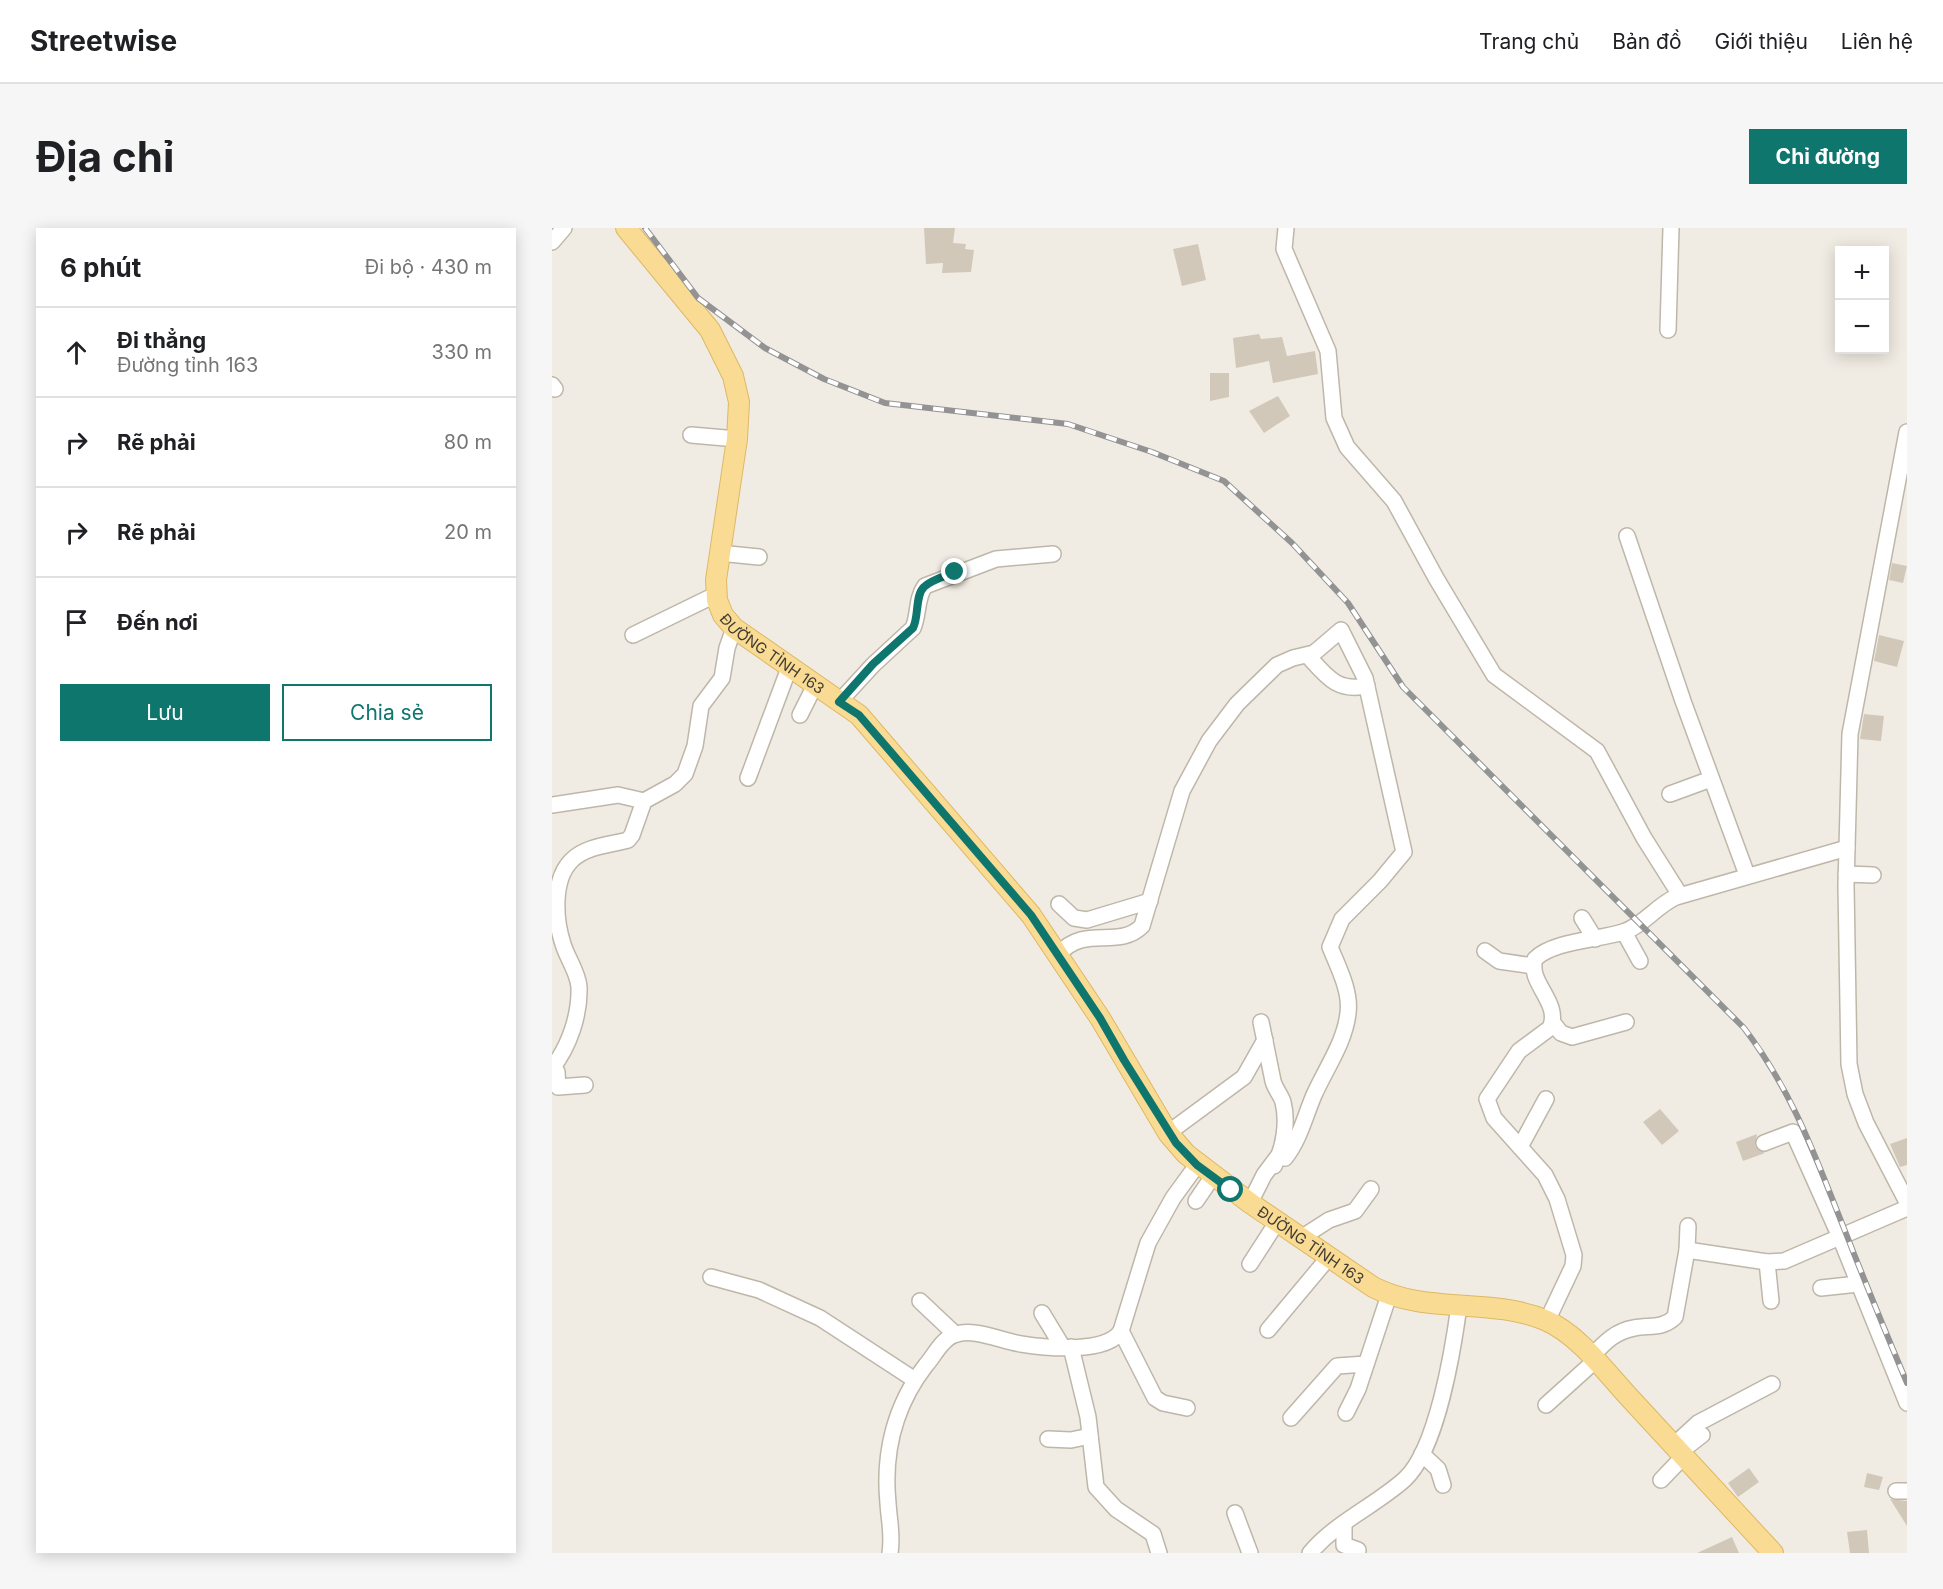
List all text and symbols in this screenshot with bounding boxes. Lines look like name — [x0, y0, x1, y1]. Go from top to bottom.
text: Streetwise — [30, 24, 177, 58]
text: Trang chủ — [1479, 29, 1579, 54]
text: Bản đồ — [1612, 29, 1682, 54]
text: Giới thiệu — [1715, 29, 1808, 54]
text: Liên hệ — [1841, 29, 1913, 54]
button: Chỉ đường — [1749, 129, 1907, 184]
text: Địa chỉ — [36, 131, 174, 182]
map controls — [1835, 246, 1889, 354]
button: + — [1835, 246, 1889, 300]
text: 6 phút — [60, 252, 141, 283]
text: Đi bộ · 430 m — [365, 255, 492, 279]
button: − — [1835, 300, 1889, 354]
text: Đi thẳng — [117, 327, 206, 353]
icon: ahead — [60, 336, 93, 369]
text: 330 m — [432, 340, 492, 364]
text: Đường tỉnh 163 — [117, 353, 258, 377]
icon: right — [60, 426, 93, 459]
text: Rẽ phải — [117, 429, 196, 455]
text: 80 m — [444, 430, 492, 454]
icon: right — [60, 516, 93, 549]
text: Rẽ phải — [117, 519, 196, 545]
text: 20 m — [444, 520, 492, 544]
route end — [941, 558, 967, 584]
icon: arrive — [60, 606, 93, 639]
text: Đến nơi — [117, 609, 198, 635]
street label: ĐƯỜNG TỈNH 163 — [716, 609, 829, 698]
button: Lưu — [60, 684, 270, 741]
button: Chia sẻ — [282, 684, 492, 741]
route start — [1217, 1176, 1243, 1202]
street label: ĐƯỜNG TỈNH 163 — [1254, 1202, 1368, 1288]

